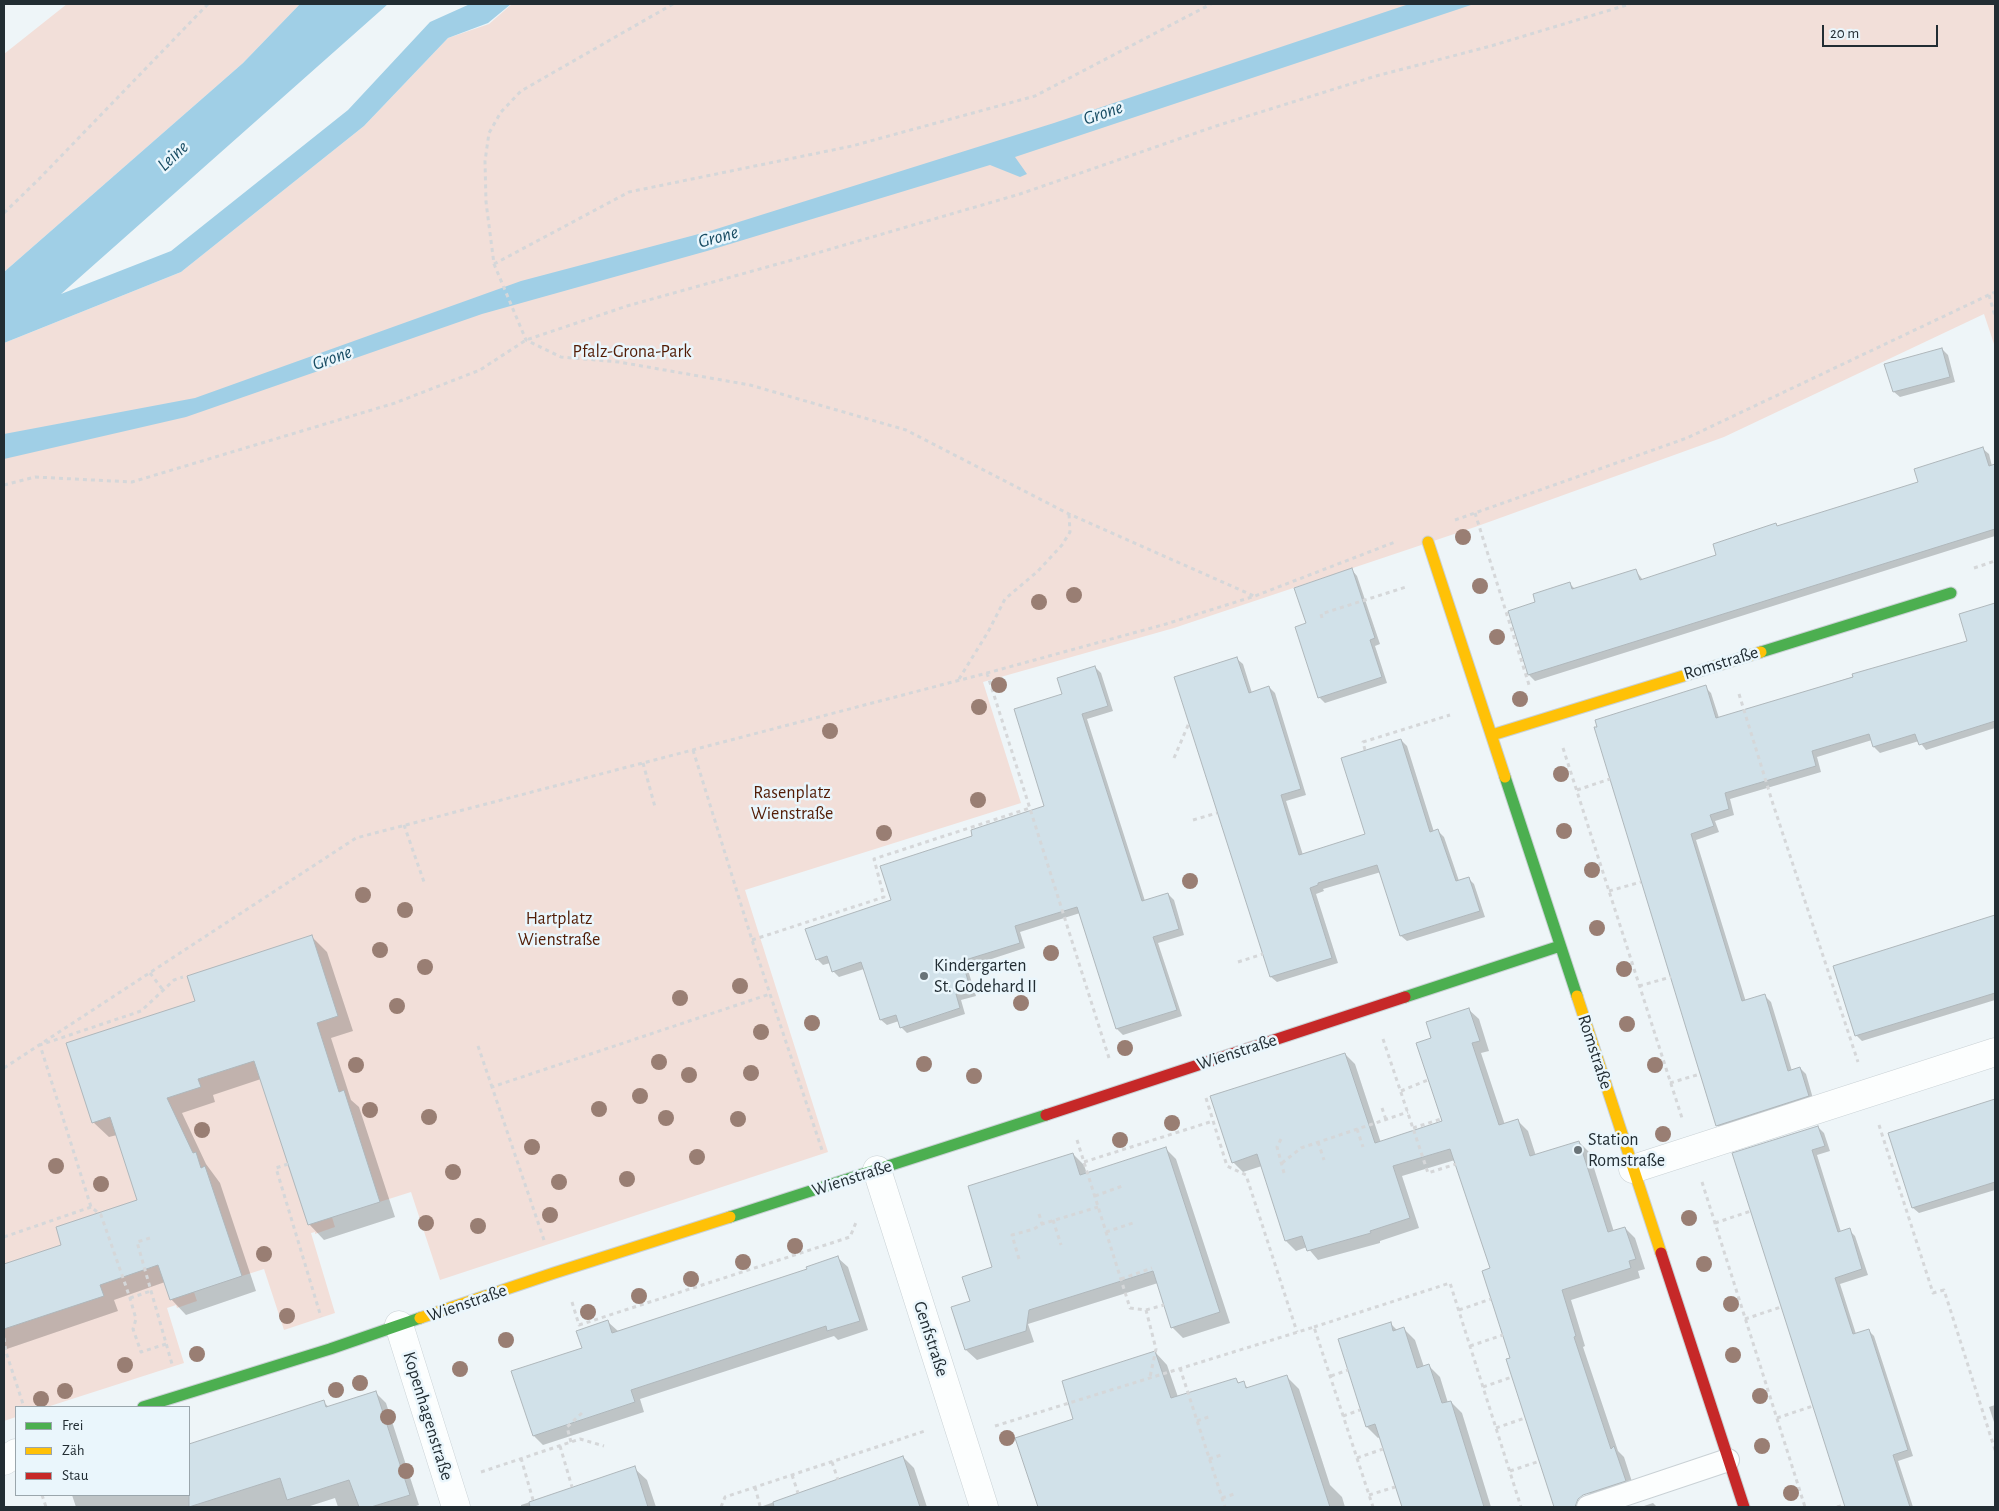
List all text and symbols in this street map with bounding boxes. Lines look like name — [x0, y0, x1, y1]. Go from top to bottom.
scale bar — [1824, 15, 1940, 47]
text: 20 m — [1830, 26, 1859, 41]
water label: Grone — [1080, 96, 1126, 130]
water label: Leine — [153, 136, 193, 176]
water label: Grone — [695, 221, 741, 253]
water label: Grone — [309, 340, 355, 376]
park label: Pfalz-Grona-Park — [573, 341, 691, 363]
street label: Romstraße — [1681, 641, 1761, 685]
park label: Rasenplatz Wienstraße — [751, 782, 833, 824]
park label: Hartplatz Wienstraße — [518, 908, 600, 951]
place label: Kindergarten St. Godehard II — [934, 955, 1037, 998]
marker: Kindergarten St. Godehard II — [918, 970, 930, 982]
street label: Romstraße — [1573, 1012, 1617, 1092]
street label: Wienstraße — [1194, 1029, 1280, 1075]
place label: Station Romstraße — [1588, 1129, 1665, 1172]
marker: Station Romstraße — [1572, 1144, 1584, 1156]
street label: Wienstraße — [809, 1155, 895, 1201]
street label: Wienstraße — [424, 1279, 510, 1327]
street label: Genfstraße — [909, 1299, 953, 1379]
street label: Kopenhagenstraße — [398, 1349, 458, 1483]
legend — [15, 1406, 190, 1496]
text: Frei — [62, 1418, 83, 1433]
text: Zäh — [62, 1443, 85, 1458]
text: Stau — [62, 1468, 88, 1483]

